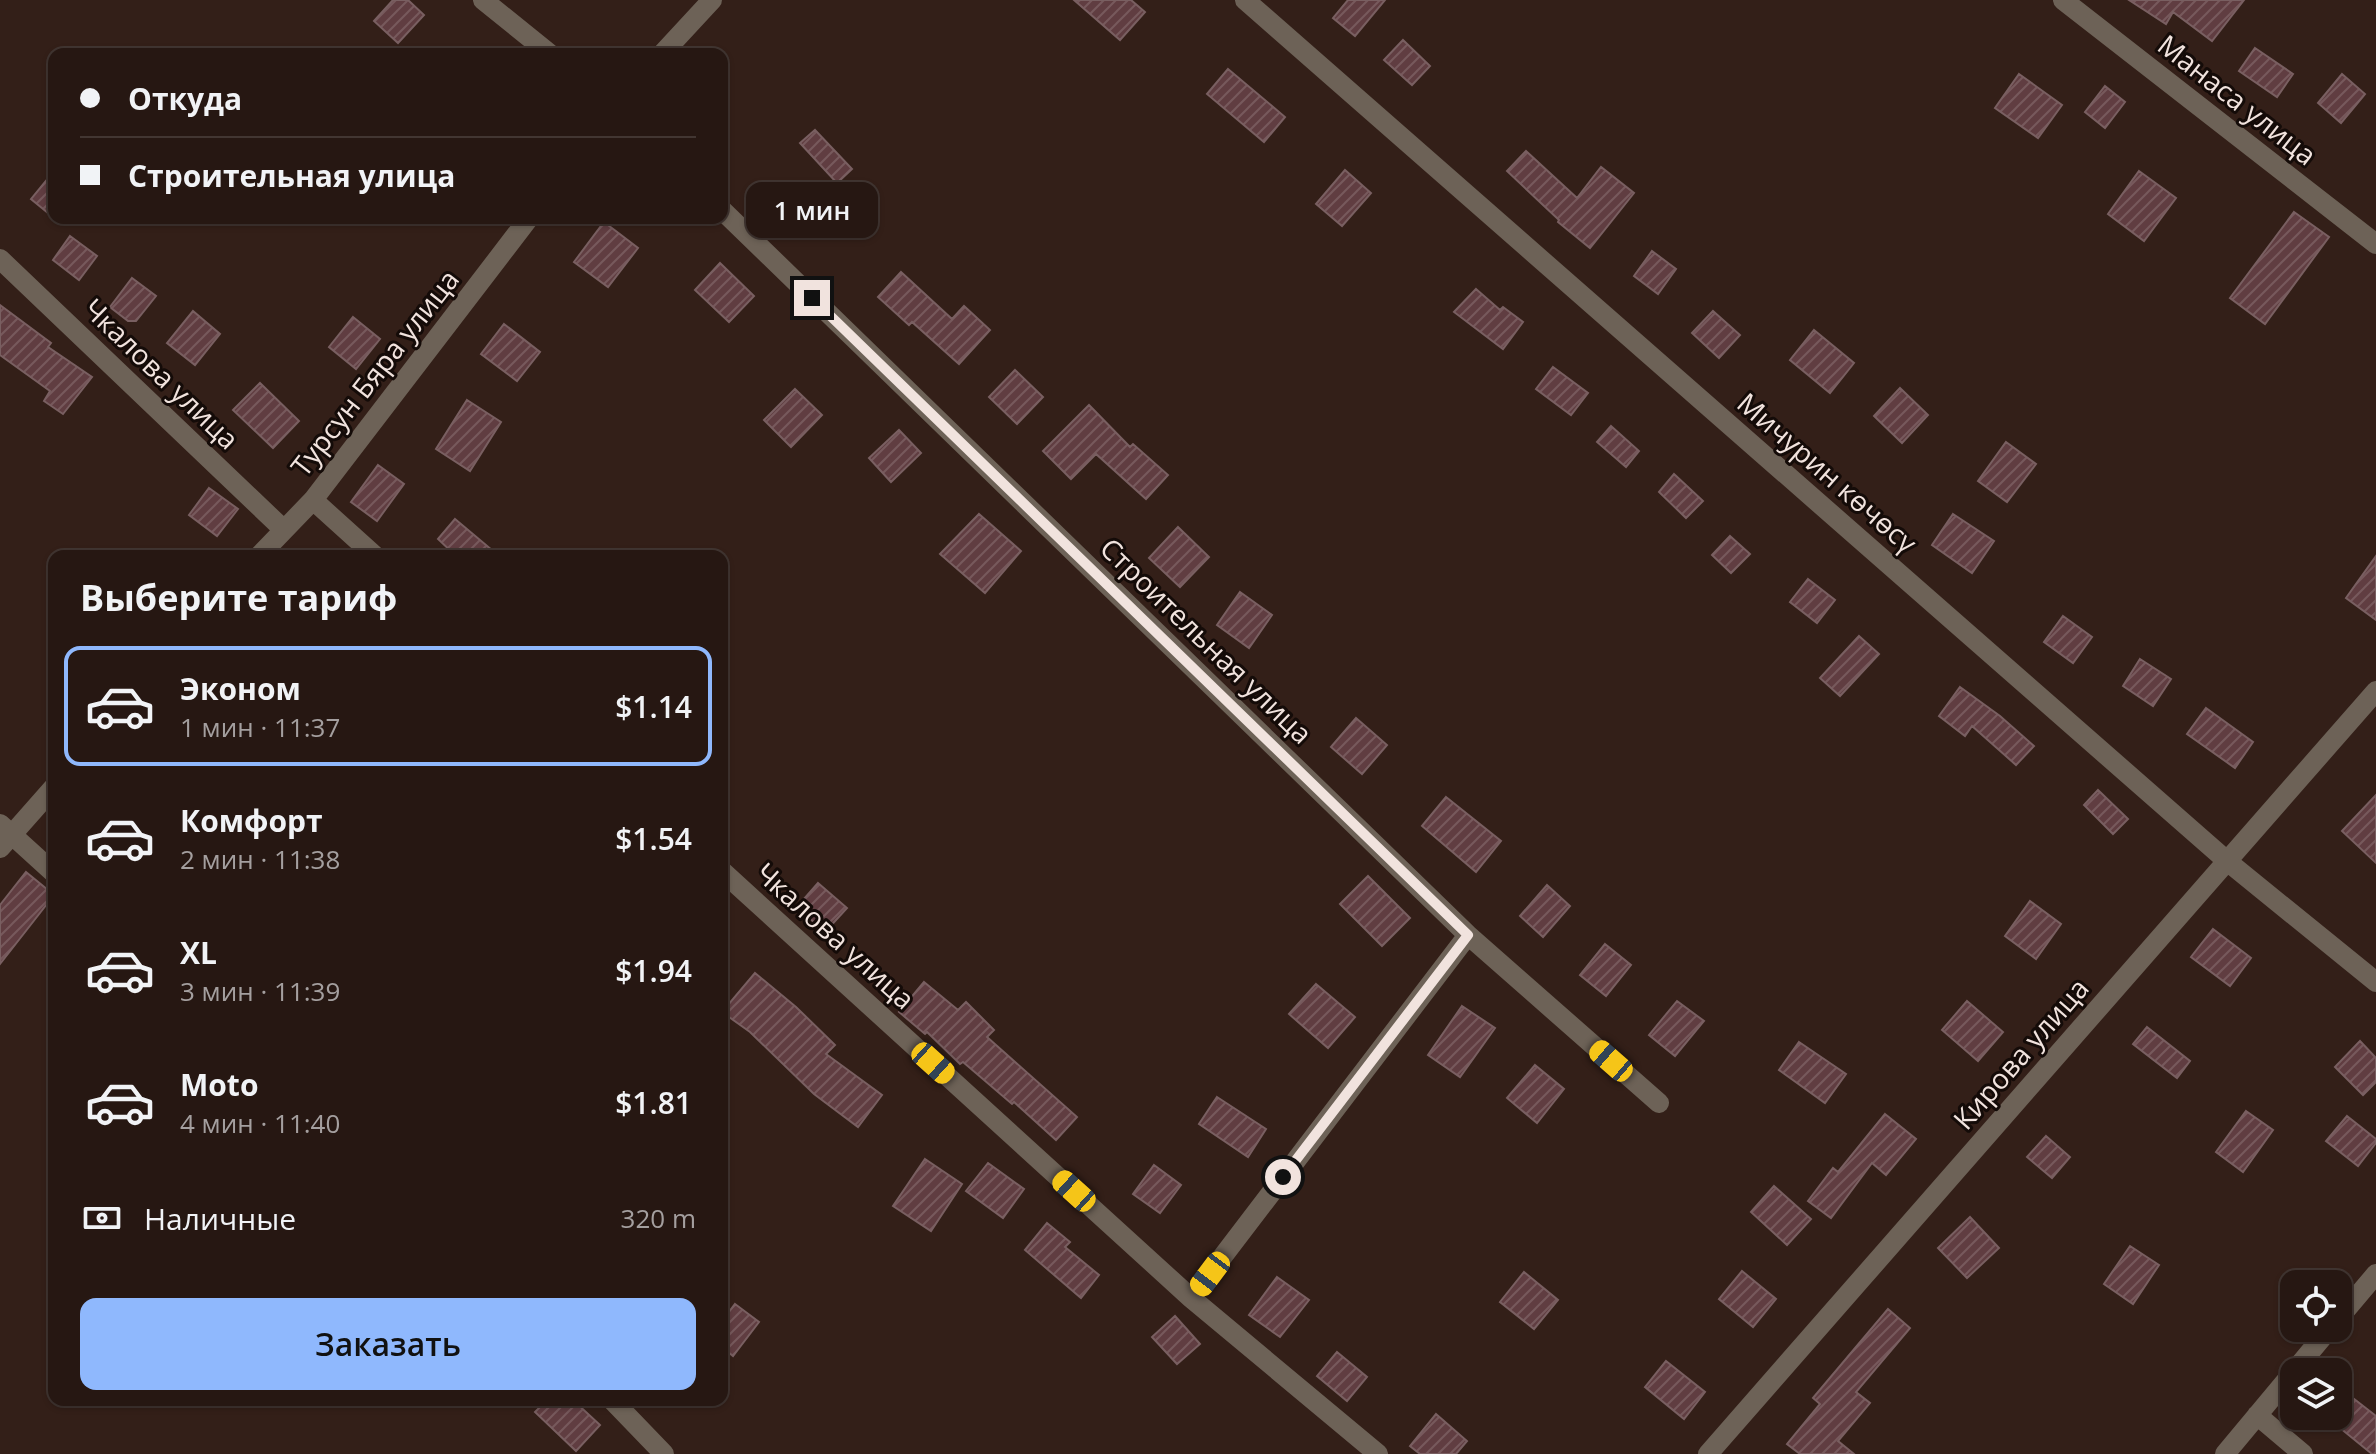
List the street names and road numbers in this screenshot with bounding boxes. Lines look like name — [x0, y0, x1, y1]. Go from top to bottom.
street label: Манаса улица — [2151, 25, 2325, 173]
street label: Турсун Бяра улица — [281, 261, 467, 484]
street label: Чкалова улица — [76, 289, 248, 457]
street label: Мичурин көчөсү — [1730, 384, 1926, 561]
street label: Строительная улица — [1092, 529, 1321, 752]
street label: Чкалова улица — [748, 854, 923, 1017]
street label: Кирова улица — [1944, 970, 2096, 1137]

